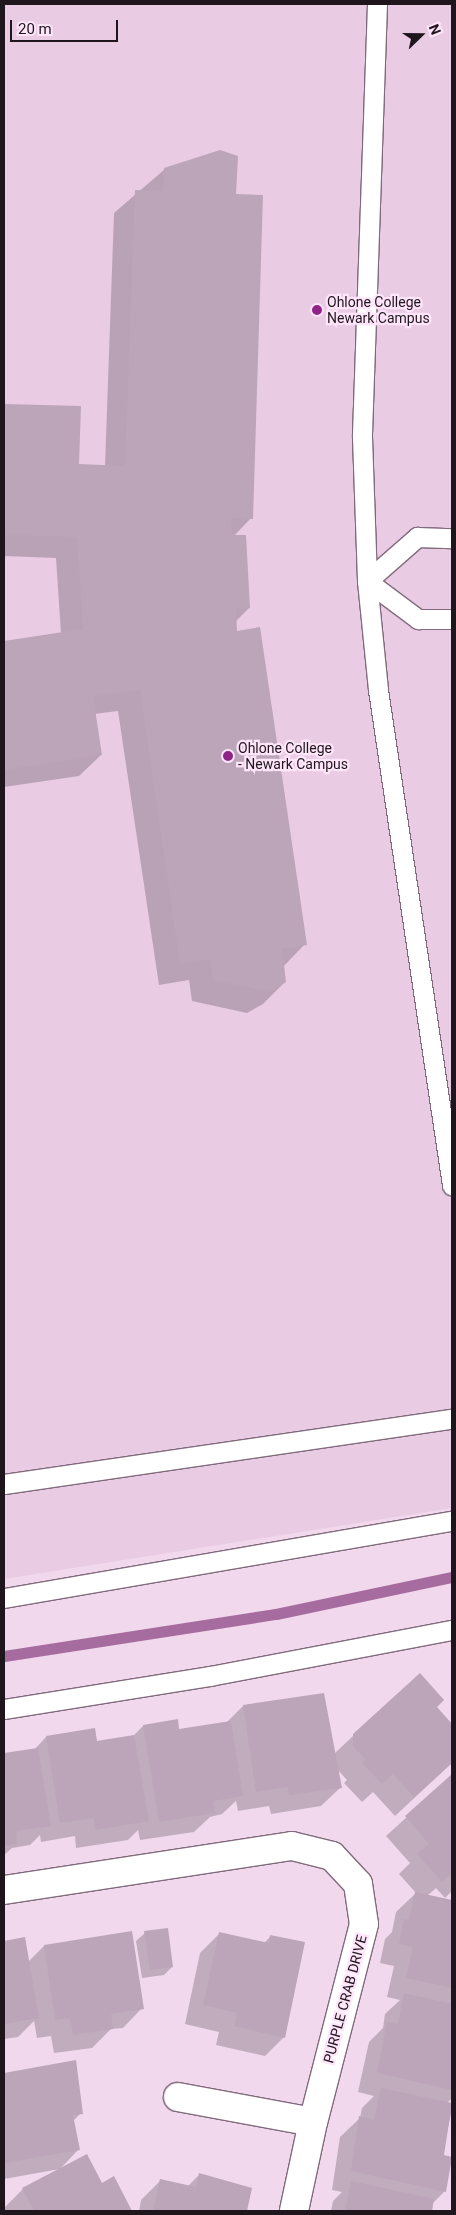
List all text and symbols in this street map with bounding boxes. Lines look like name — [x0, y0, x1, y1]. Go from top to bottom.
scale bar — [12, 10, 120, 42]
north arrow — [396, 10, 446, 60]
text: 20 m — [18, 20, 52, 38]
text: N — [426, 22, 444, 37]
place label: Ohlone College Newark Campus — [327, 294, 430, 326]
marker: Ohlone College Newark Campus — [311, 304, 323, 316]
place label: Ohlone College - Newark Campus — [238, 740, 348, 772]
marker: Ohlone College - Newark Campus — [222, 750, 234, 762]
street label: PURPLE CRAB DRIVE — [320, 1933, 370, 2065]

